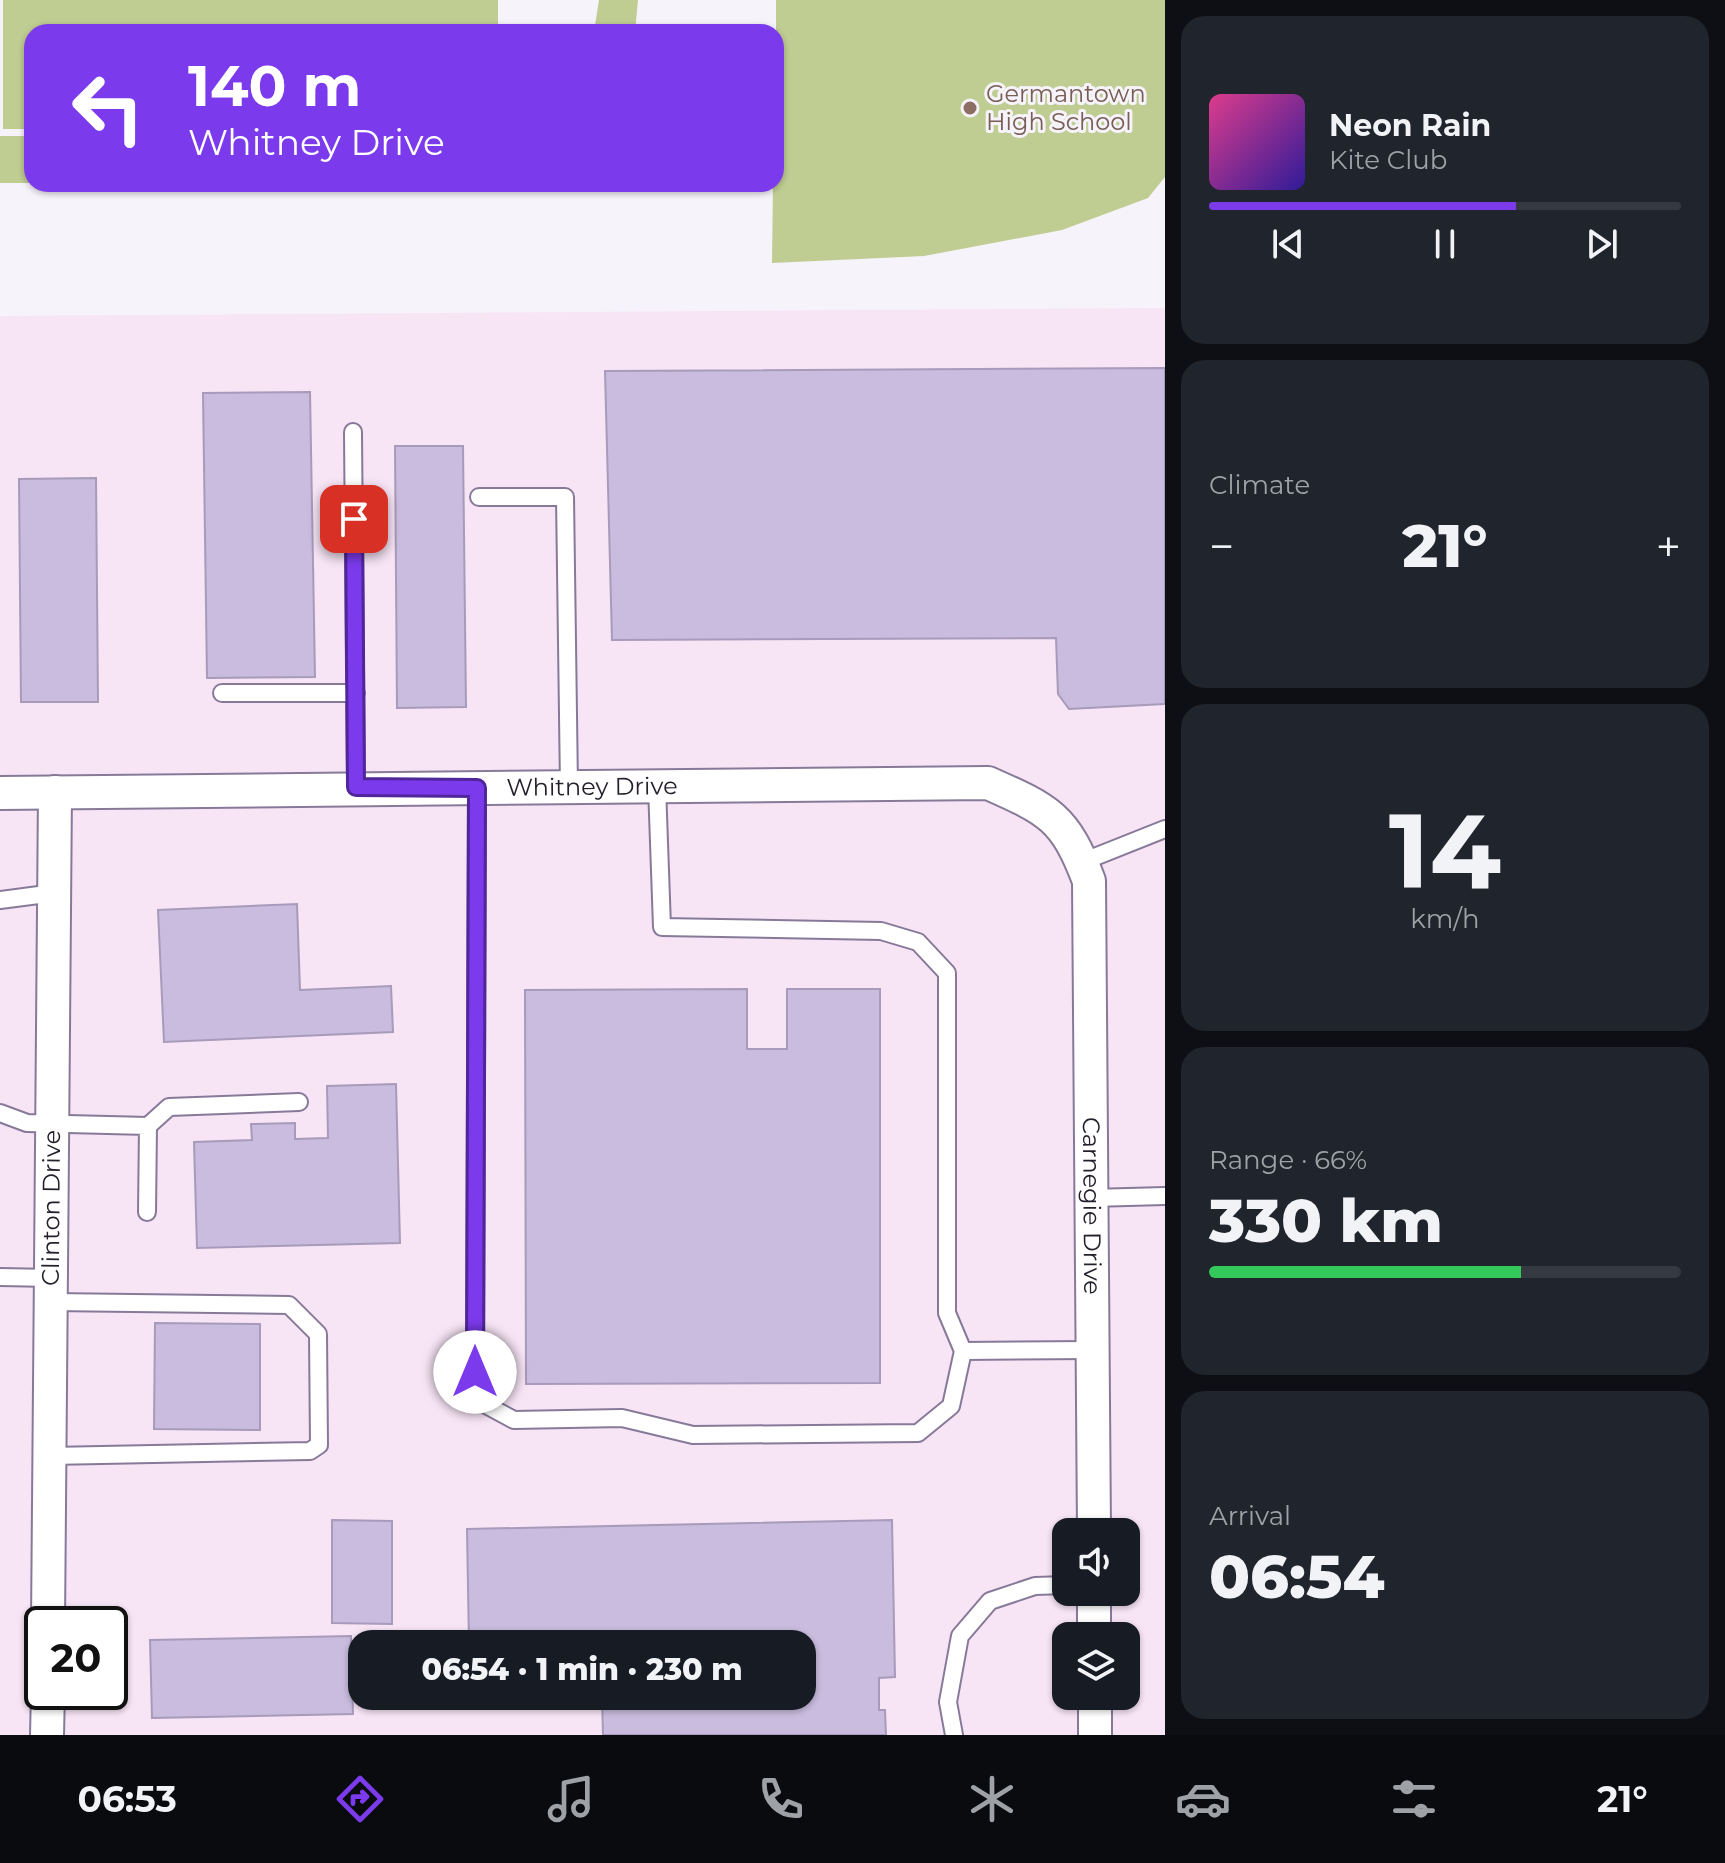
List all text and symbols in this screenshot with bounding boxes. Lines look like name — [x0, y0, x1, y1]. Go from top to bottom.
text: 140 m — [188, 52, 361, 120]
icon: left — [56, 56, 160, 160]
place label: Germantown High School — [986, 79, 1146, 136]
marker: Germantown High School — [961, 99, 979, 117]
text: Neon Rain — [1329, 107, 1491, 144]
text: Whitney Drive — [188, 120, 445, 164]
text: Kite Club — [1329, 144, 1447, 176]
icon: previous — [1266, 222, 1310, 266]
icon: pause — [1423, 222, 1467, 266]
icon: next — [1580, 222, 1624, 266]
text: Climate — [1209, 469, 1310, 501]
pin — [320, 485, 388, 553]
icon: arrive — [332, 497, 376, 541]
text: 21° — [1402, 509, 1488, 582]
text: − — [1209, 519, 1234, 573]
text: + — [1656, 519, 1681, 573]
street label: Whitney Drive — [506, 771, 678, 802]
text: 14 — [1389, 787, 1501, 914]
text: km/h — [1410, 903, 1480, 935]
street label: Carnegie Drive — [1077, 1117, 1107, 1295]
street label: Clinton Drive — [36, 1130, 66, 1286]
text: Range · 66% — [1209, 1144, 1367, 1176]
text: 330 km — [1209, 1184, 1443, 1257]
position arrow — [433, 1330, 517, 1414]
text: Arrival — [1209, 1500, 1291, 1532]
map controls — [1052, 1518, 1140, 1710]
button: sound — [1052, 1518, 1140, 1606]
text: 06:54 — [1209, 1540, 1384, 1613]
speed limit sign: 20 — [24, 1606, 128, 1710]
button: layers — [1052, 1622, 1140, 1710]
text: 06:54 · 1 min · 230 m — [421, 1651, 743, 1688]
icon: directions — [332, 1771, 388, 1827]
icon: music — [543, 1771, 599, 1827]
icon: phone — [753, 1771, 809, 1827]
icon: climate — [964, 1771, 1020, 1827]
icon: car — [1175, 1771, 1231, 1827]
icon: filters — [1386, 1771, 1442, 1827]
text: 06:53 — [77, 1777, 177, 1821]
text: 21° — [1597, 1777, 1647, 1821]

